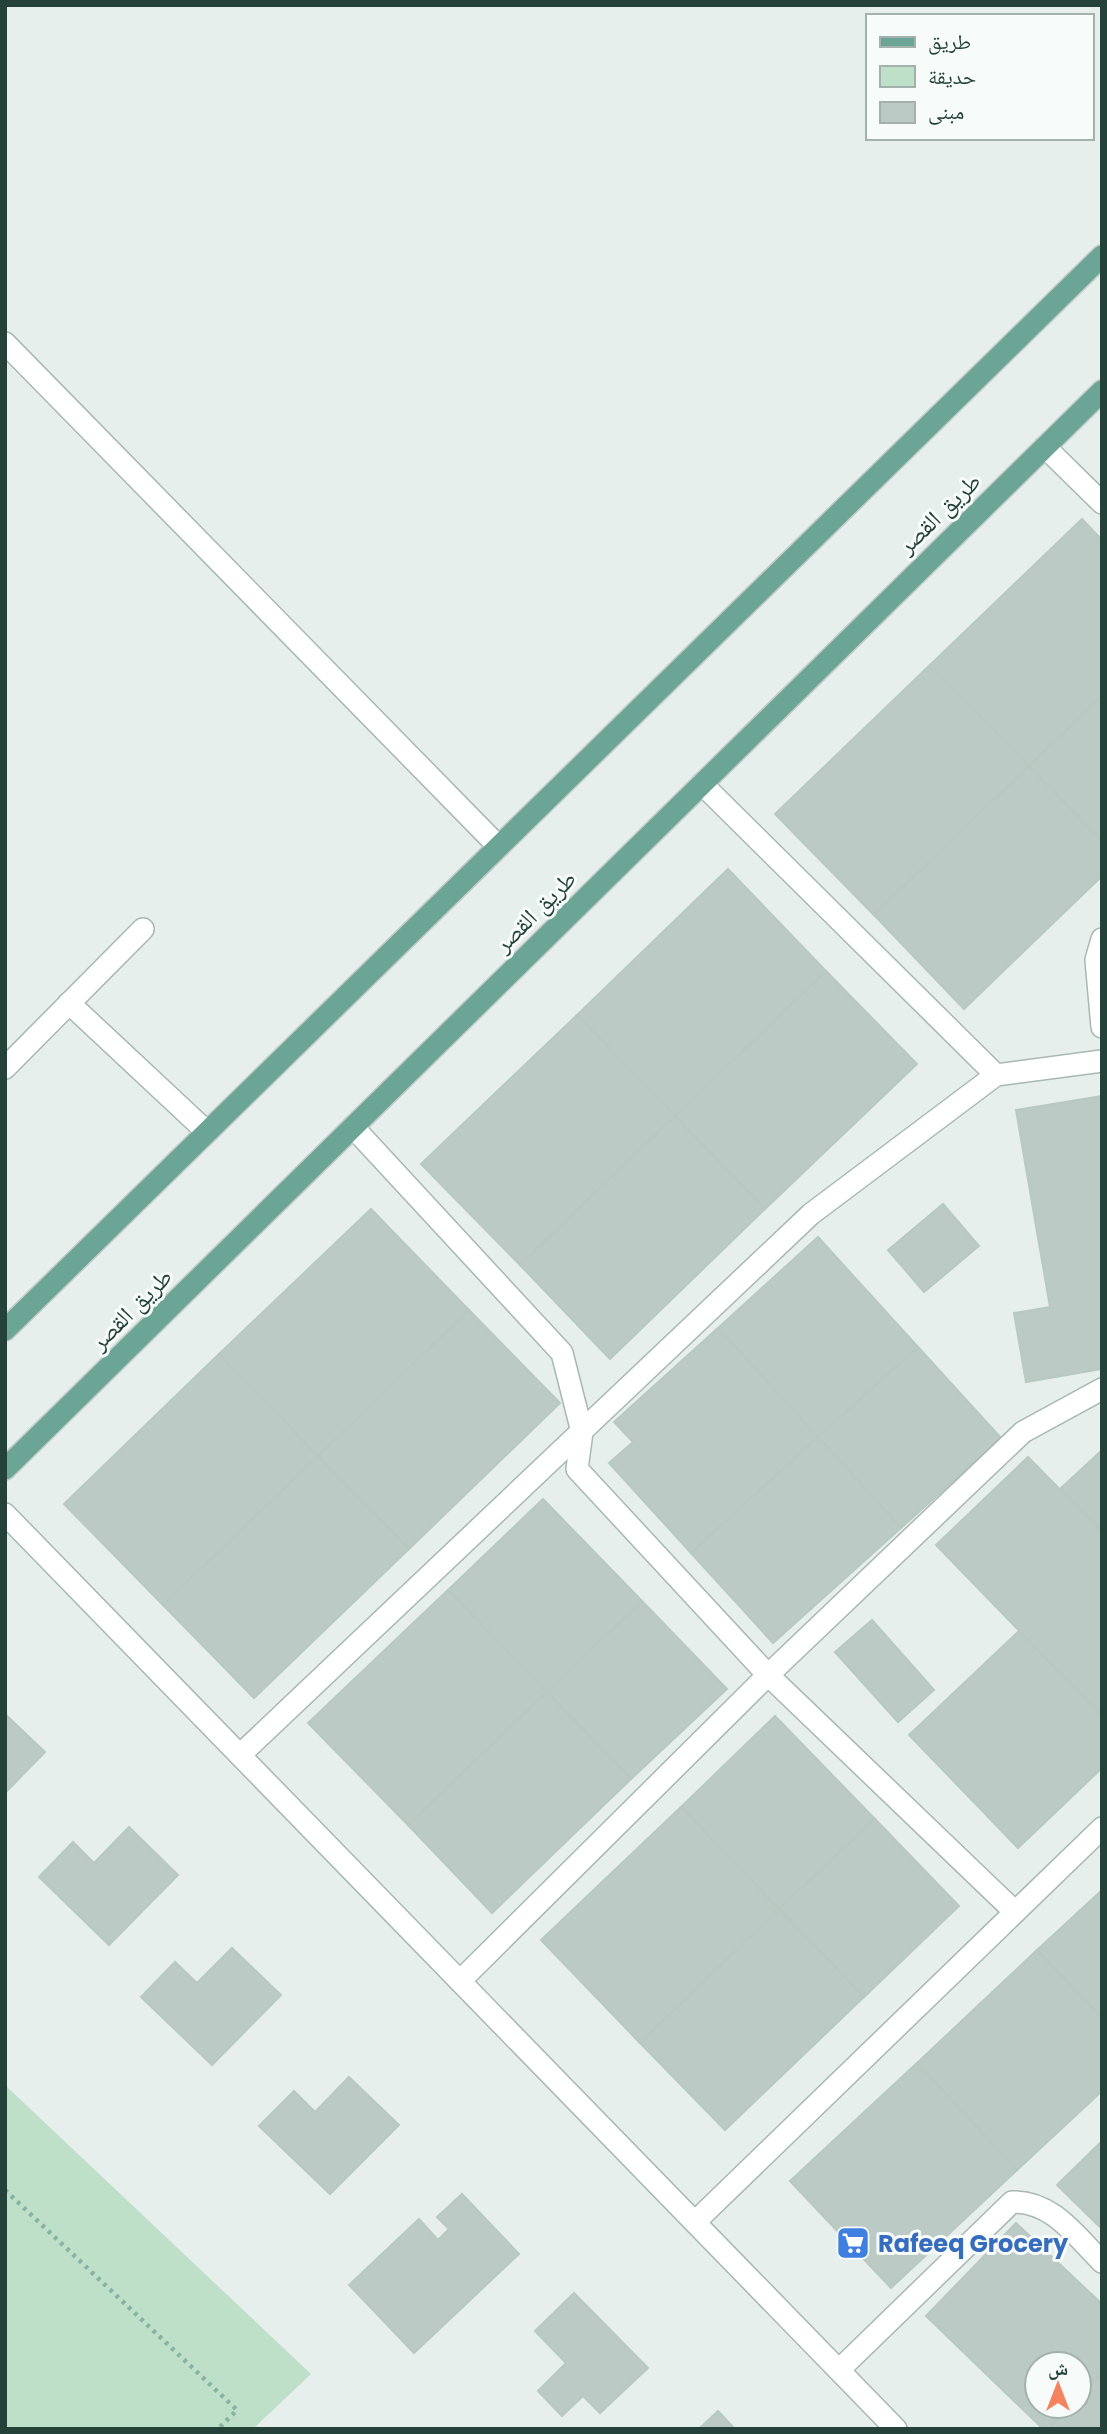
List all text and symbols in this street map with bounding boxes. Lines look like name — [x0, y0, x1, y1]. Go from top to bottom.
legend — [866, 14, 1093, 140]
text: طريق — [928, 27, 971, 56]
text: حديقة — [928, 62, 976, 91]
text: مبنى — [928, 97, 964, 126]
street label: طريق القصر — [889, 465, 988, 562]
street label: طريق القصر — [486, 863, 583, 960]
street label: طريق القصر — [82, 1261, 179, 1358]
supermarket icon: Rafeeq Grocery — [834, 2224, 872, 2262]
place label: Rafeeq Grocery — [878, 2227, 1069, 2260]
north arrow — [1023, 2350, 1093, 2420]
text: ش — [1048, 2355, 1068, 2382]

